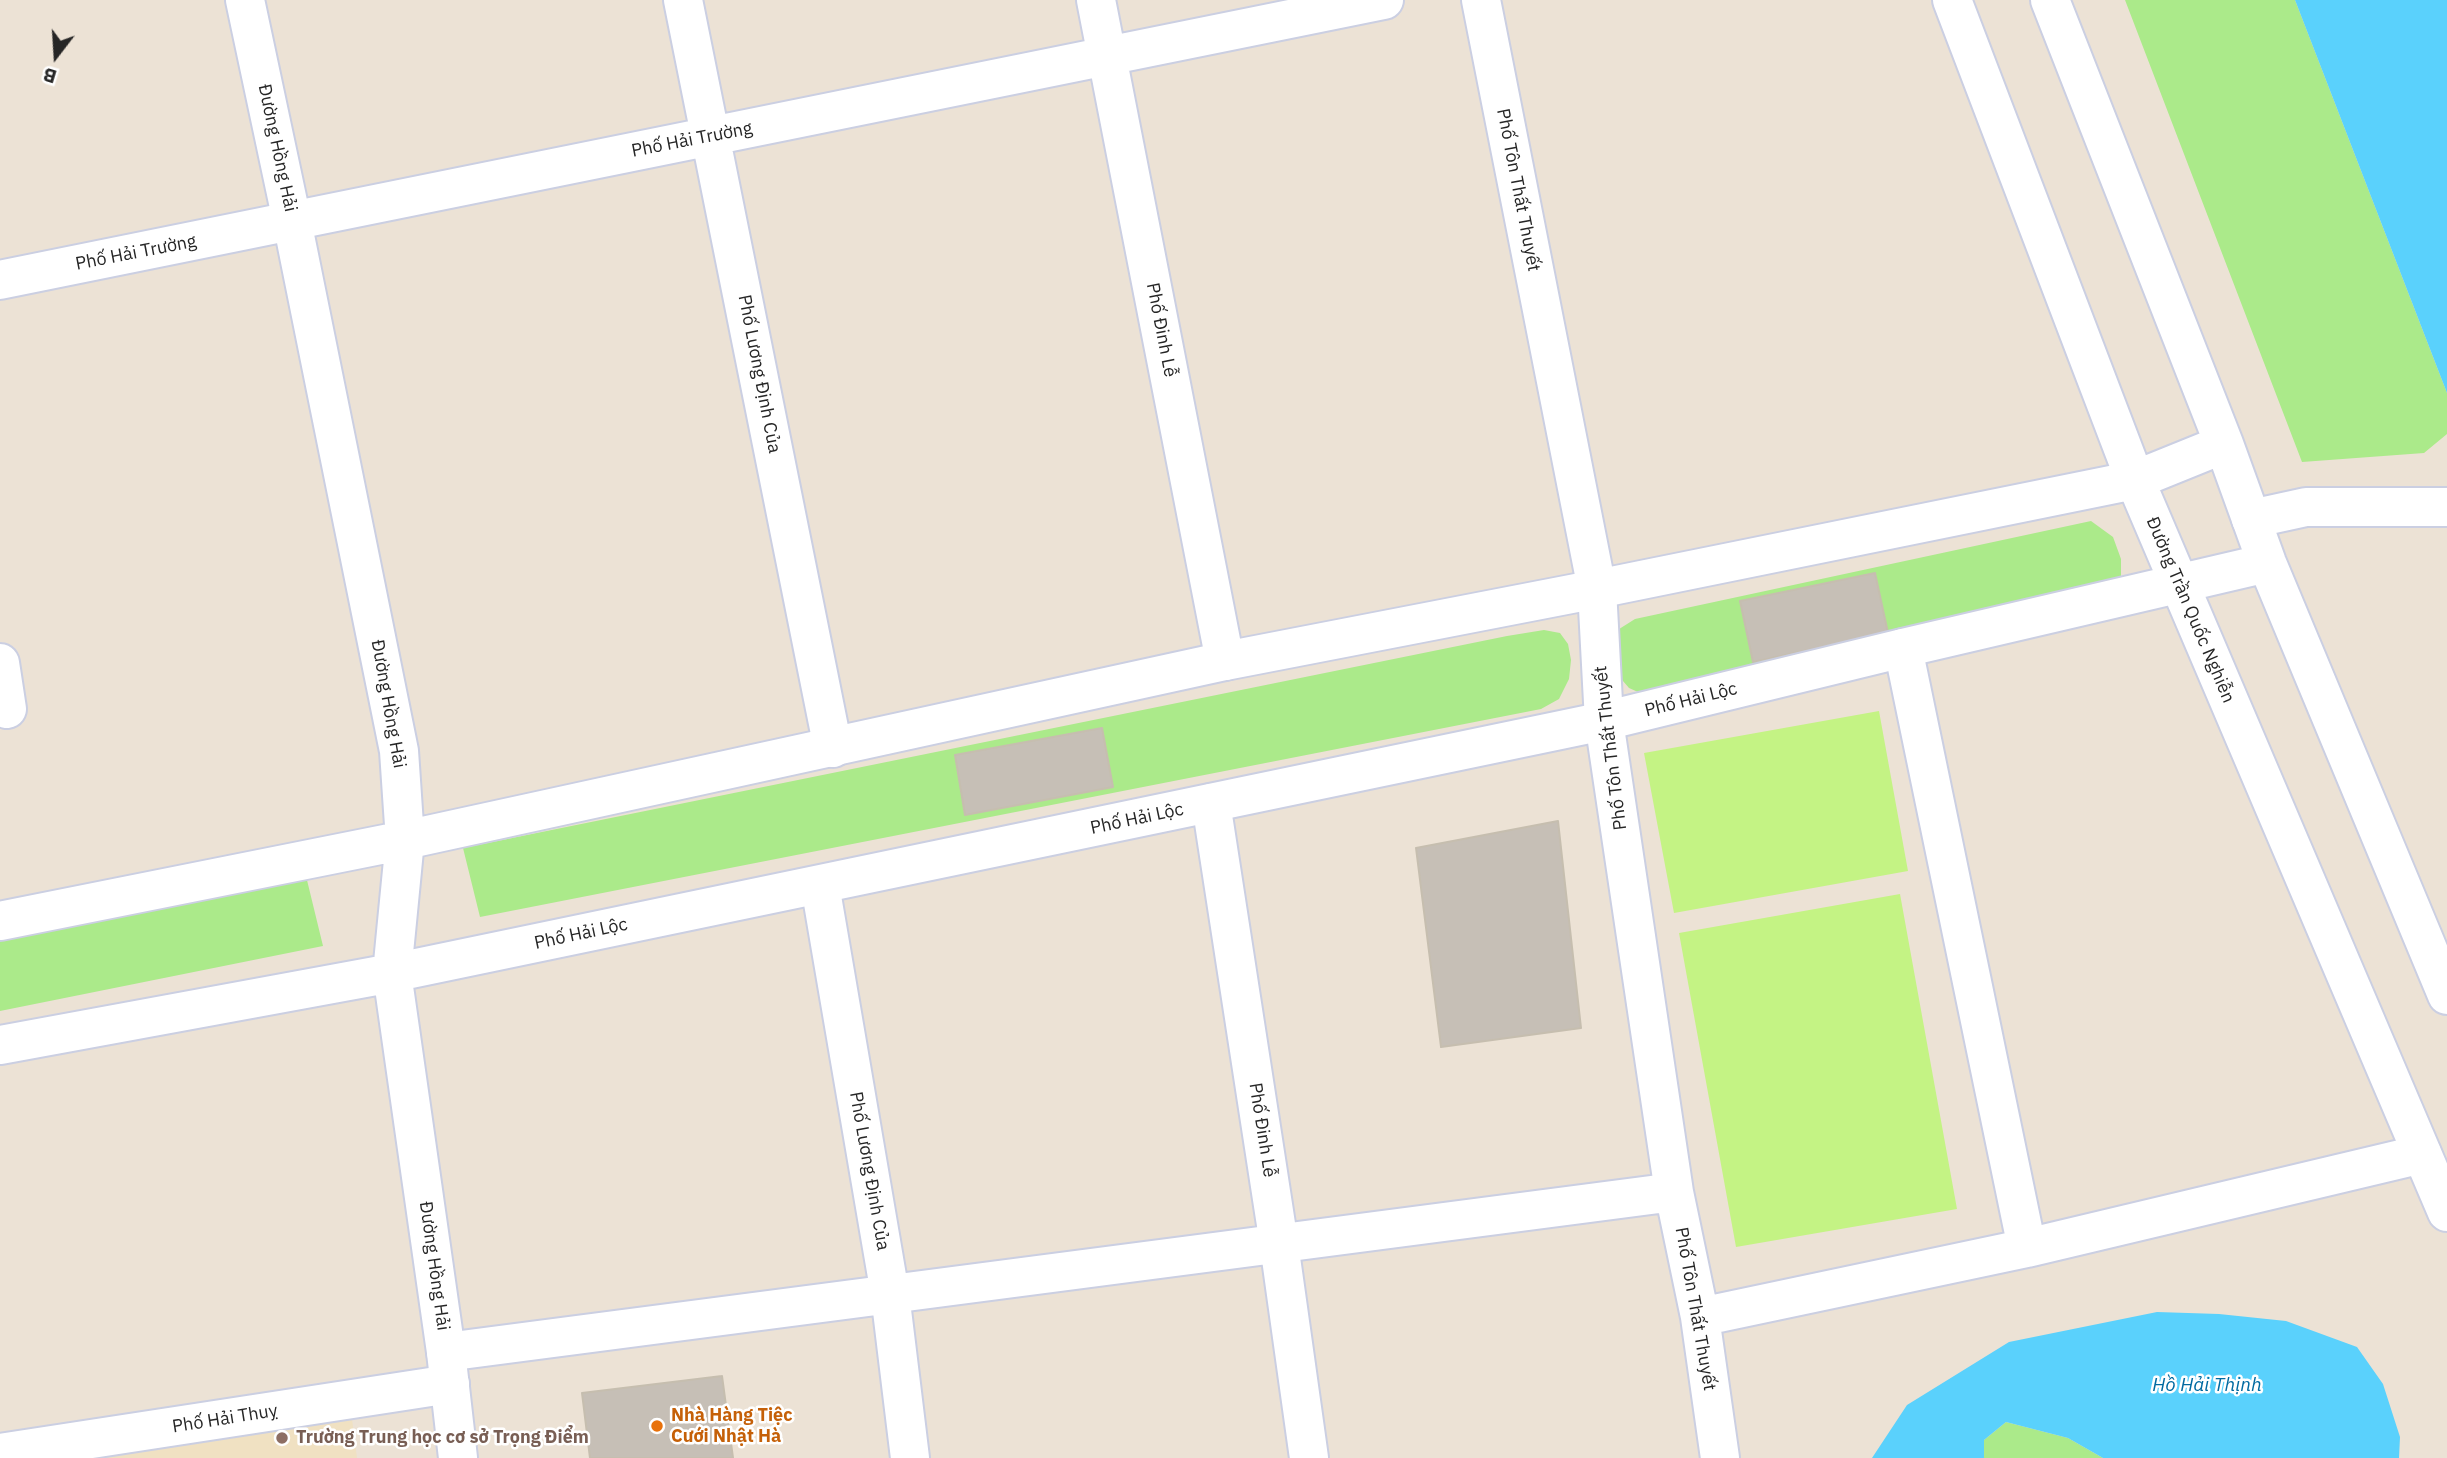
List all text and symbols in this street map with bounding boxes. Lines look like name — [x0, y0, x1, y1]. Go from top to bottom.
north arrow — [21, 21, 91, 91]
text: B — [40, 63, 59, 89]
street label: Đường Hồng Hải — [253, 82, 301, 214]
street label: Phố Tôn Thất Thuyết — [1492, 107, 1544, 273]
street label: Phố Hải Trường — [630, 118, 754, 162]
street label: Phố Hải Trường — [74, 231, 198, 275]
street label: Phố Đinh Lễ — [1141, 281, 1181, 379]
street label: Phố Lương Định Của — [733, 293, 785, 455]
street label: Đường Trần Quốc Nghiễn — [2141, 514, 2239, 706]
street label: Đường Hồng Hải — [366, 638, 410, 770]
street label: Phố Tôn Thất Thuyết — [1590, 664, 1632, 832]
street label: Phố Hải Lộc — [1643, 678, 1739, 722]
street label: Phố Hải Lộc — [1089, 799, 1185, 839]
street label: Phố Hải Lộc — [533, 914, 629, 954]
street label: Phố Đinh Lễ — [1244, 1081, 1280, 1179]
street label: Phố Lương Định Của — [844, 1090, 894, 1252]
street label: Đường Hồng Hải — [414, 1200, 454, 1332]
street label: Phố Tôn Thất Thuyết — [1670, 1226, 1720, 1392]
water label: Hồ Hải Thịnh — [2152, 1375, 2262, 1397]
street label: Phố Hải Thuỵ — [171, 1400, 279, 1438]
place label: Nhà Hàng Tiệc Cưới Nhật Hà — [671, 1405, 793, 1448]
marker: Nhà Hàng Tiệc Cưới Nhật Hà — [649, 1418, 665, 1434]
place label: Trường Trung học cơ sở Trọng Điểm — [296, 1427, 589, 1449]
marker: Trường Trung học cơ sở Trọng Điểm — [274, 1430, 290, 1446]

